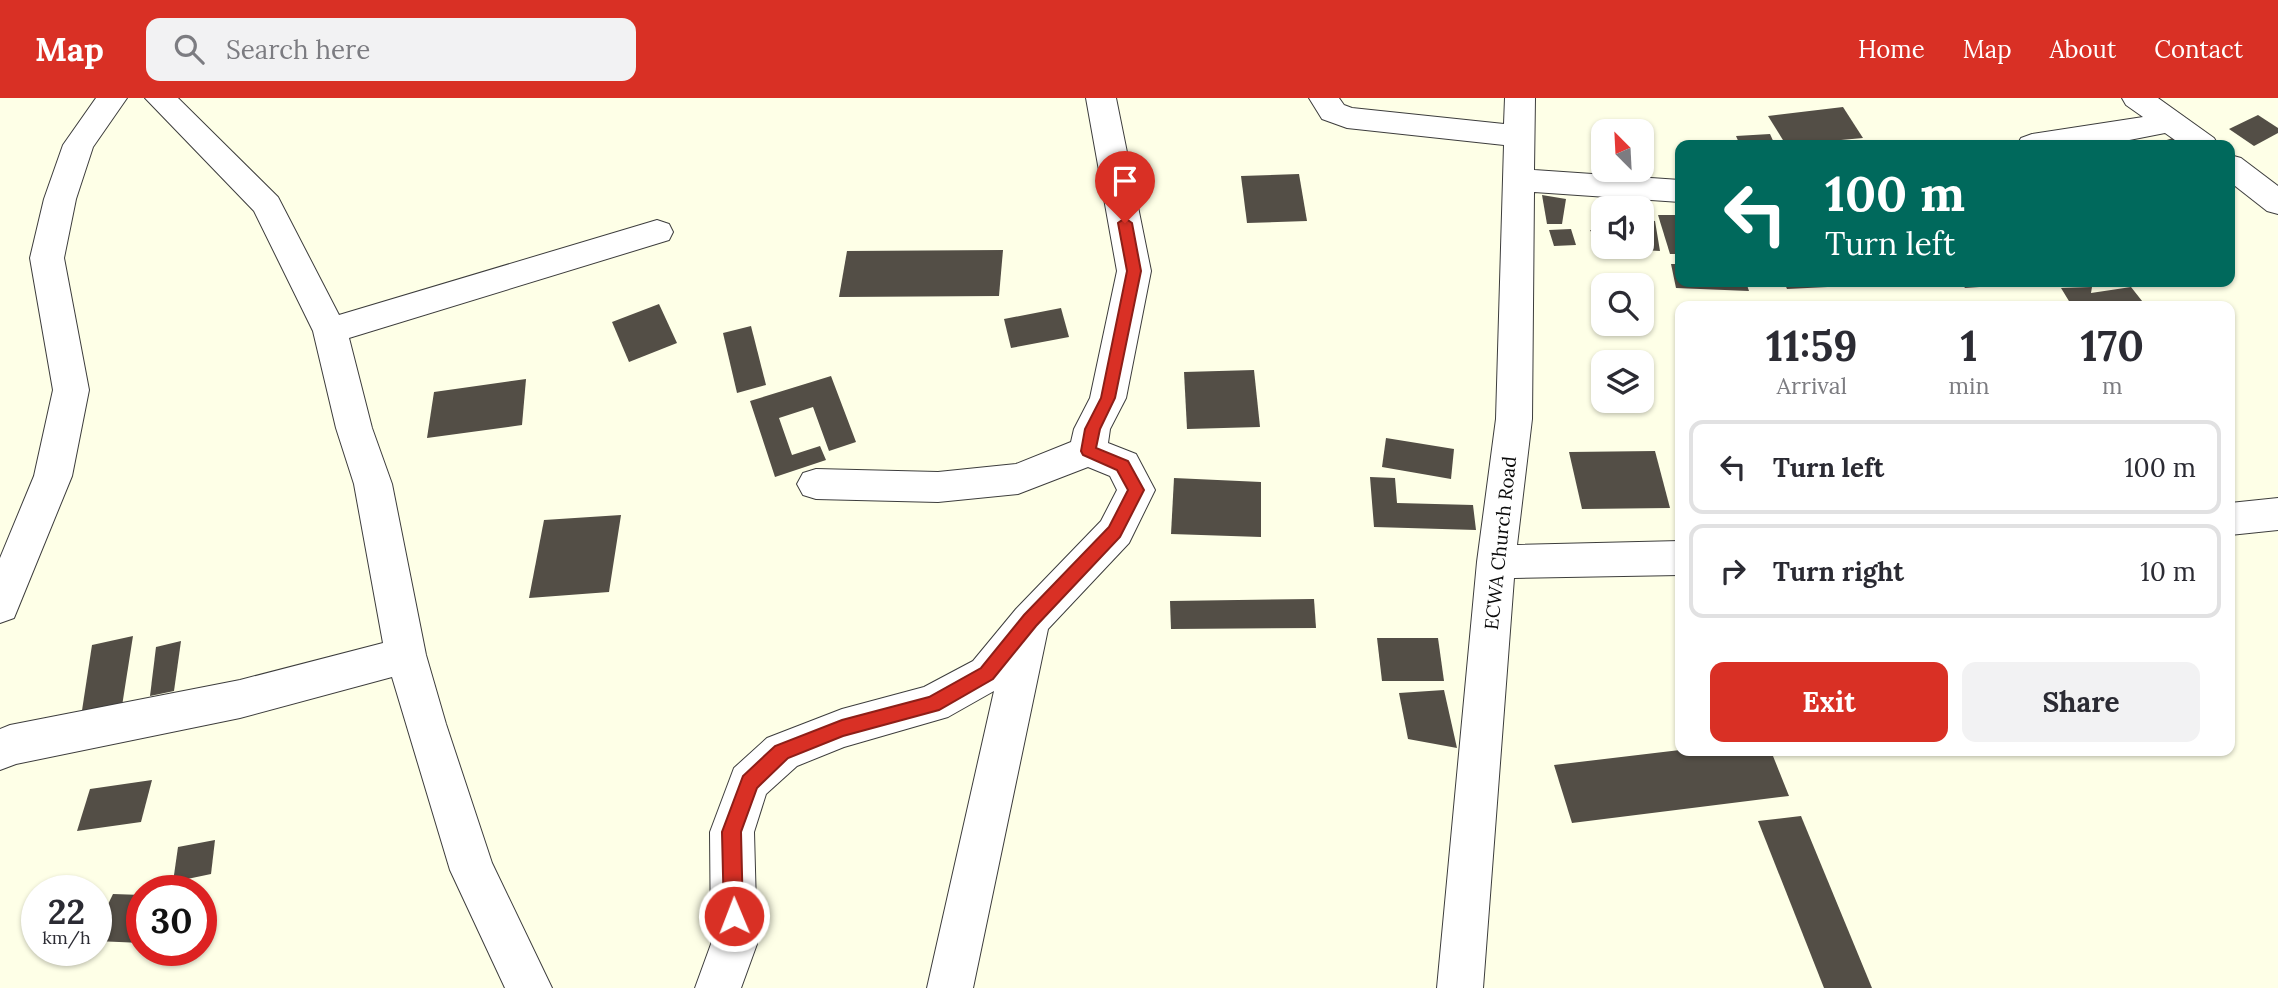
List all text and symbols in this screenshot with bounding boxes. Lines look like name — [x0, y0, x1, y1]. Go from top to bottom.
search box — [146, 18, 636, 81]
text: Map — [35, 28, 104, 70]
icon: search — [170, 30, 208, 68]
text: Search here — [226, 33, 370, 66]
text: Home — [1858, 34, 1925, 65]
text: Map — [1963, 34, 2012, 65]
text: About — [2050, 34, 2116, 65]
text: Contact — [2154, 34, 2243, 65]
north arrow — [1591, 119, 1654, 182]
map controls — [1591, 119, 1654, 413]
pin — [1095, 151, 1155, 223]
icon: arrive — [1106, 162, 1144, 200]
text: 100 m — [1825, 162, 1965, 224]
icon: left — [1710, 168, 1801, 259]
button: sound — [1591, 196, 1654, 259]
text: Turn left — [1825, 223, 1955, 264]
button: search — [1591, 273, 1654, 336]
text: 11:59 — [1766, 319, 1857, 373]
text: 1 — [1960, 319, 1978, 373]
text: 170 — [2080, 319, 2144, 373]
button: layers — [1591, 350, 1654, 413]
text: Arrival — [1777, 371, 1847, 400]
text: min — [1948, 371, 1989, 400]
text: m — [2102, 371, 2123, 400]
icon: left — [1714, 448, 1752, 486]
text: Turn left — [1773, 451, 1884, 484]
text: 100 m — [2124, 451, 2196, 484]
street label: ECWA Church Road — [1479, 455, 1521, 631]
icon: right — [1714, 552, 1752, 590]
text: Turn right — [1773, 555, 1904, 588]
text: 10 m — [2140, 555, 2196, 588]
button: Exit — [1710, 662, 1948, 742]
button: Share — [1962, 662, 2200, 742]
speed limit sign: 30 — [126, 875, 217, 966]
position arrow — [697, 879, 771, 953]
text: 22 — [48, 889, 85, 934]
text: km/h — [42, 926, 91, 949]

